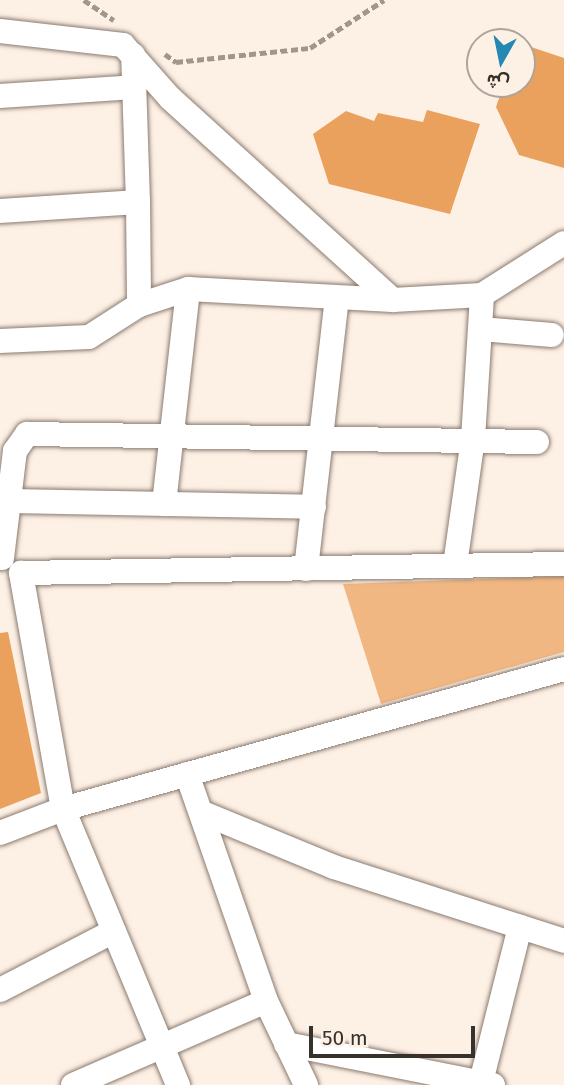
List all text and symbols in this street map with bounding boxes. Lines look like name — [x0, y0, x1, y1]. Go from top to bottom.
north arrow — [466, 28, 536, 98]
text: ش — [485, 69, 511, 95]
scale bar — [312, 1012, 478, 1056]
text: 50 m — [322, 1025, 368, 1051]

